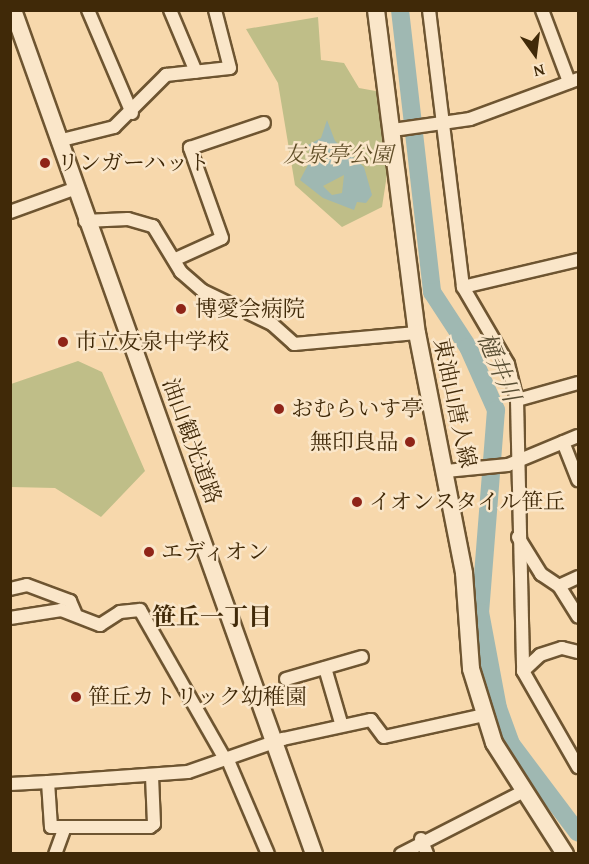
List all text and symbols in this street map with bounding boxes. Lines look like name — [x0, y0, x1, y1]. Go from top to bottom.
north arrow — [505, 24, 565, 84]
text: N — [531, 59, 547, 84]
park label: 友泉亭公園 — [283, 142, 393, 168]
place label: リンガーハット — [57, 150, 211, 176]
marker: リンガーハット — [38, 156, 52, 170]
place label: 博愛会病院 — [195, 296, 305, 322]
marker: 博愛会病院 — [172, 300, 190, 318]
water label: 樋井川 — [472, 328, 526, 406]
place label: 市立友泉中学校 — [75, 329, 229, 355]
marker: 市立友泉中学校 — [56, 335, 70, 349]
street label: 東油山唐人線 — [428, 336, 482, 470]
street label: 油山観光道路 — [157, 374, 227, 508]
place label: おむらいす亭 — [291, 396, 423, 422]
marker: おむらいす亭 — [272, 402, 286, 416]
place label: 無印良品 — [310, 429, 398, 455]
marker: 無印良品 — [403, 435, 417, 449]
place label: イオンスタイル笹丘 — [369, 489, 567, 515]
marker: イオンスタイル笹丘 — [350, 495, 364, 509]
place label: エディオン — [161, 539, 271, 565]
marker: エディオン — [142, 545, 156, 559]
district label: 笹丘一丁目 — [152, 603, 272, 631]
place label: 笹丘カトリック幼稚園 — [88, 684, 308, 710]
marker: 笹丘カトリック幼稚園 — [69, 690, 83, 704]

